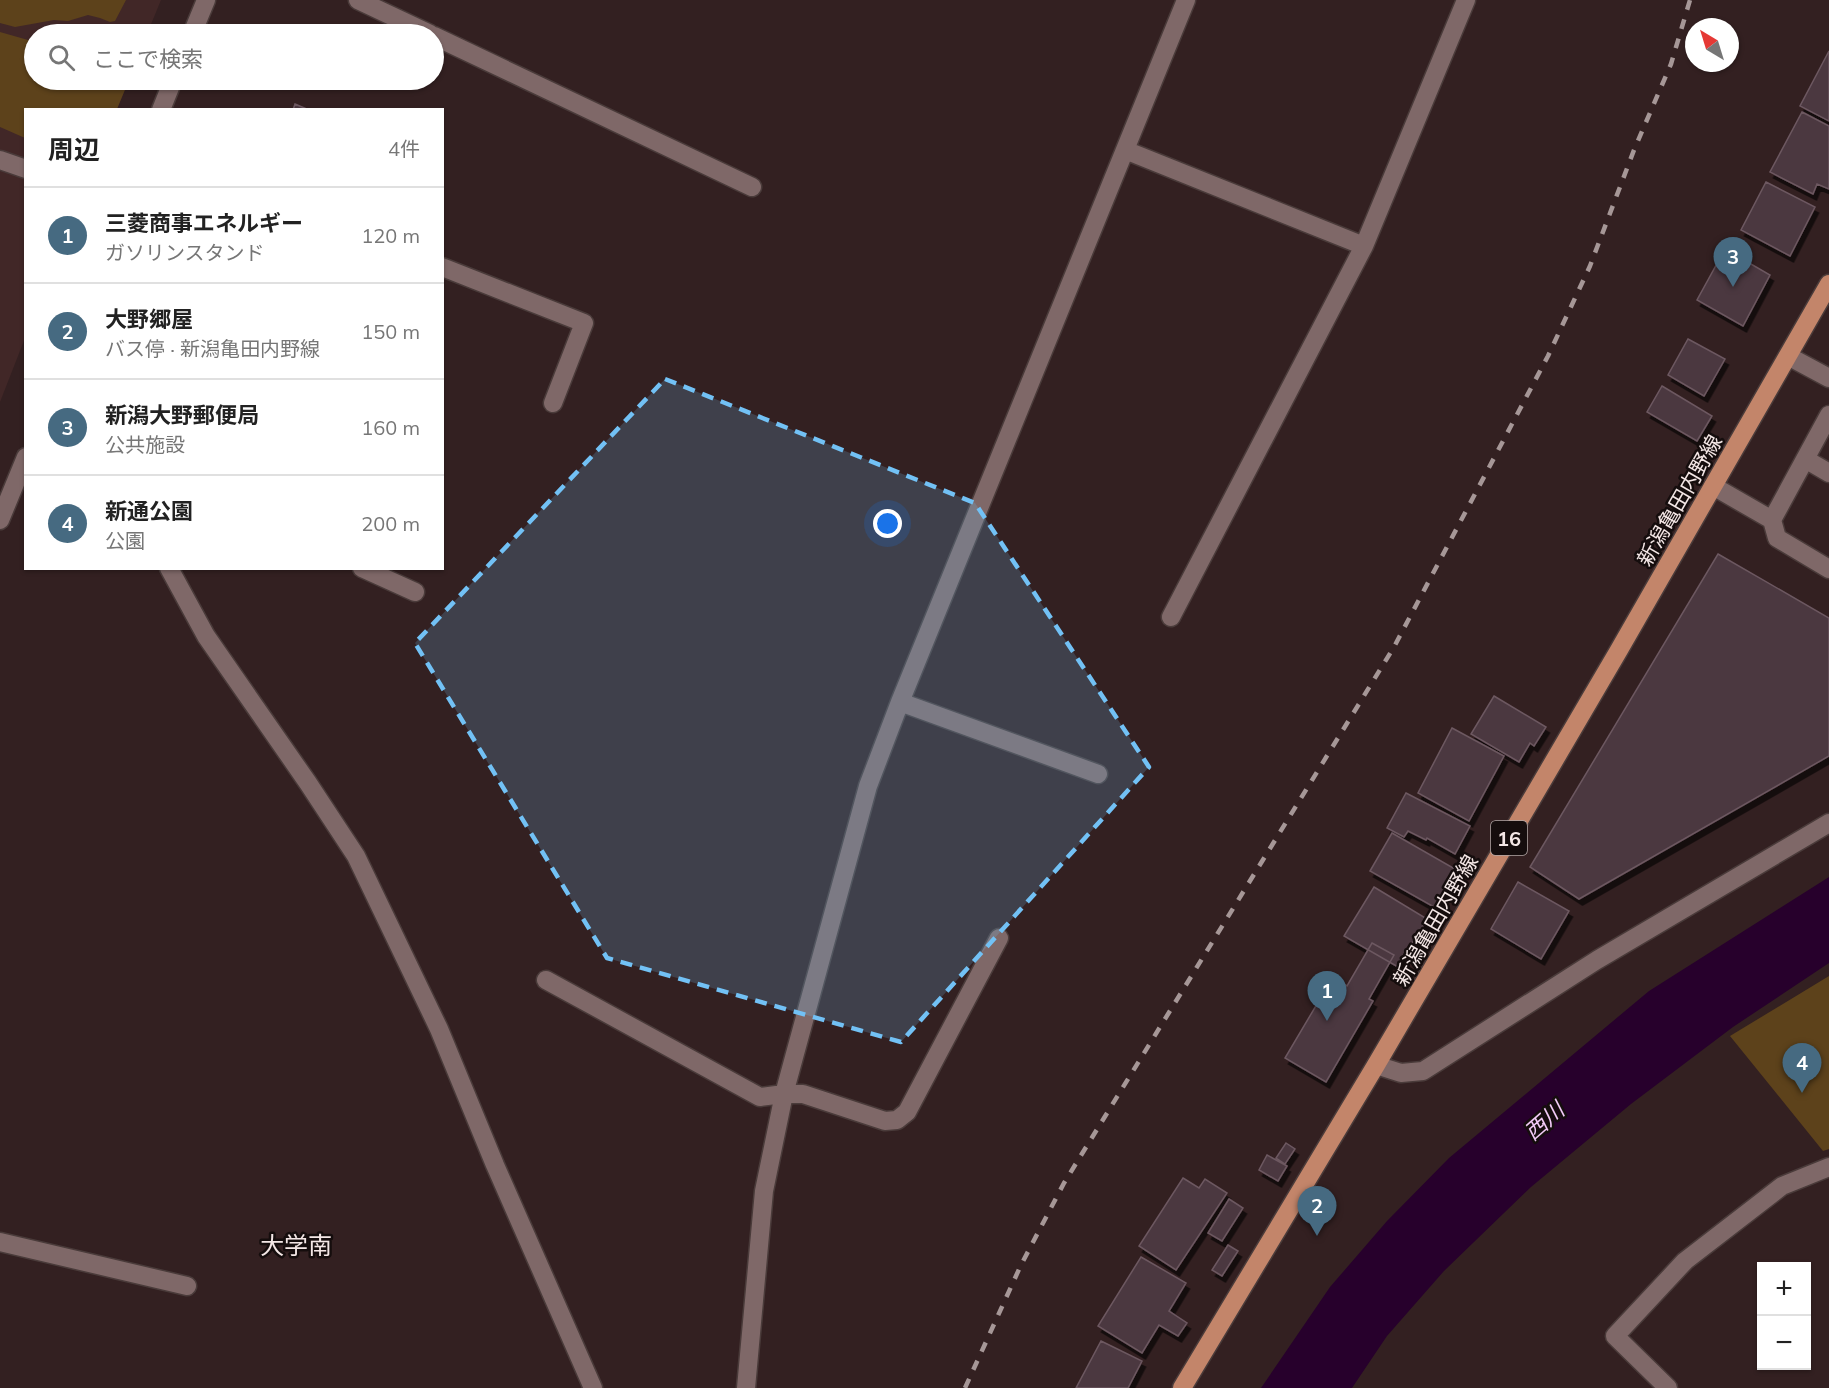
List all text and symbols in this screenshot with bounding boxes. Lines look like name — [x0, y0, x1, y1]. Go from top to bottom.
north arrow — [1685, 18, 1739, 72]
search box — [24, 24, 444, 90]
icon: search — [45, 41, 78, 74]
text: ここで検索 — [93, 45, 203, 73]
text: 周辺 — [48, 133, 100, 166]
text: 4件 — [388, 136, 420, 161]
text: 三菱商事エネルギー — [105, 209, 303, 237]
text: 1 — [62, 223, 74, 248]
text: 120 m — [361, 223, 420, 248]
pin: 3 — [1714, 238, 1752, 287]
text: ガソリンスタンド — [105, 240, 265, 265]
text: 大野郷屋 — [105, 305, 193, 333]
text: 2 — [62, 319, 74, 344]
text: 150 m — [361, 319, 420, 344]
text: バス停 · 新潟亀田内野線 — [105, 336, 320, 361]
text: 新潟大野郵便局 — [105, 401, 259, 429]
text: 3 — [62, 415, 74, 440]
text: 160 m — [361, 415, 420, 440]
street label: 新潟亀田内野線 — [1631, 430, 1727, 570]
text: 公共施設 — [105, 432, 185, 457]
text: 新通公園 — [105, 497, 193, 525]
your location — [873, 509, 902, 538]
text: 4 — [62, 511, 74, 536]
text: 200 m — [361, 511, 420, 536]
text: 公園 — [105, 528, 145, 553]
road number: 16 — [1491, 821, 1527, 855]
street label: 新潟亀田内野線 — [1387, 850, 1483, 990]
pin: 1 — [1308, 972, 1346, 1021]
pin: 4 — [1782, 1044, 1822, 1093]
water label: 西川 — [1518, 1095, 1571, 1146]
pin: 2 — [1298, 1186, 1336, 1236]
district label: 大学南 — [260, 1230, 332, 1260]
map controls — [1757, 1262, 1811, 1370]
button: + — [1757, 1262, 1811, 1316]
button: − — [1757, 1316, 1811, 1370]

